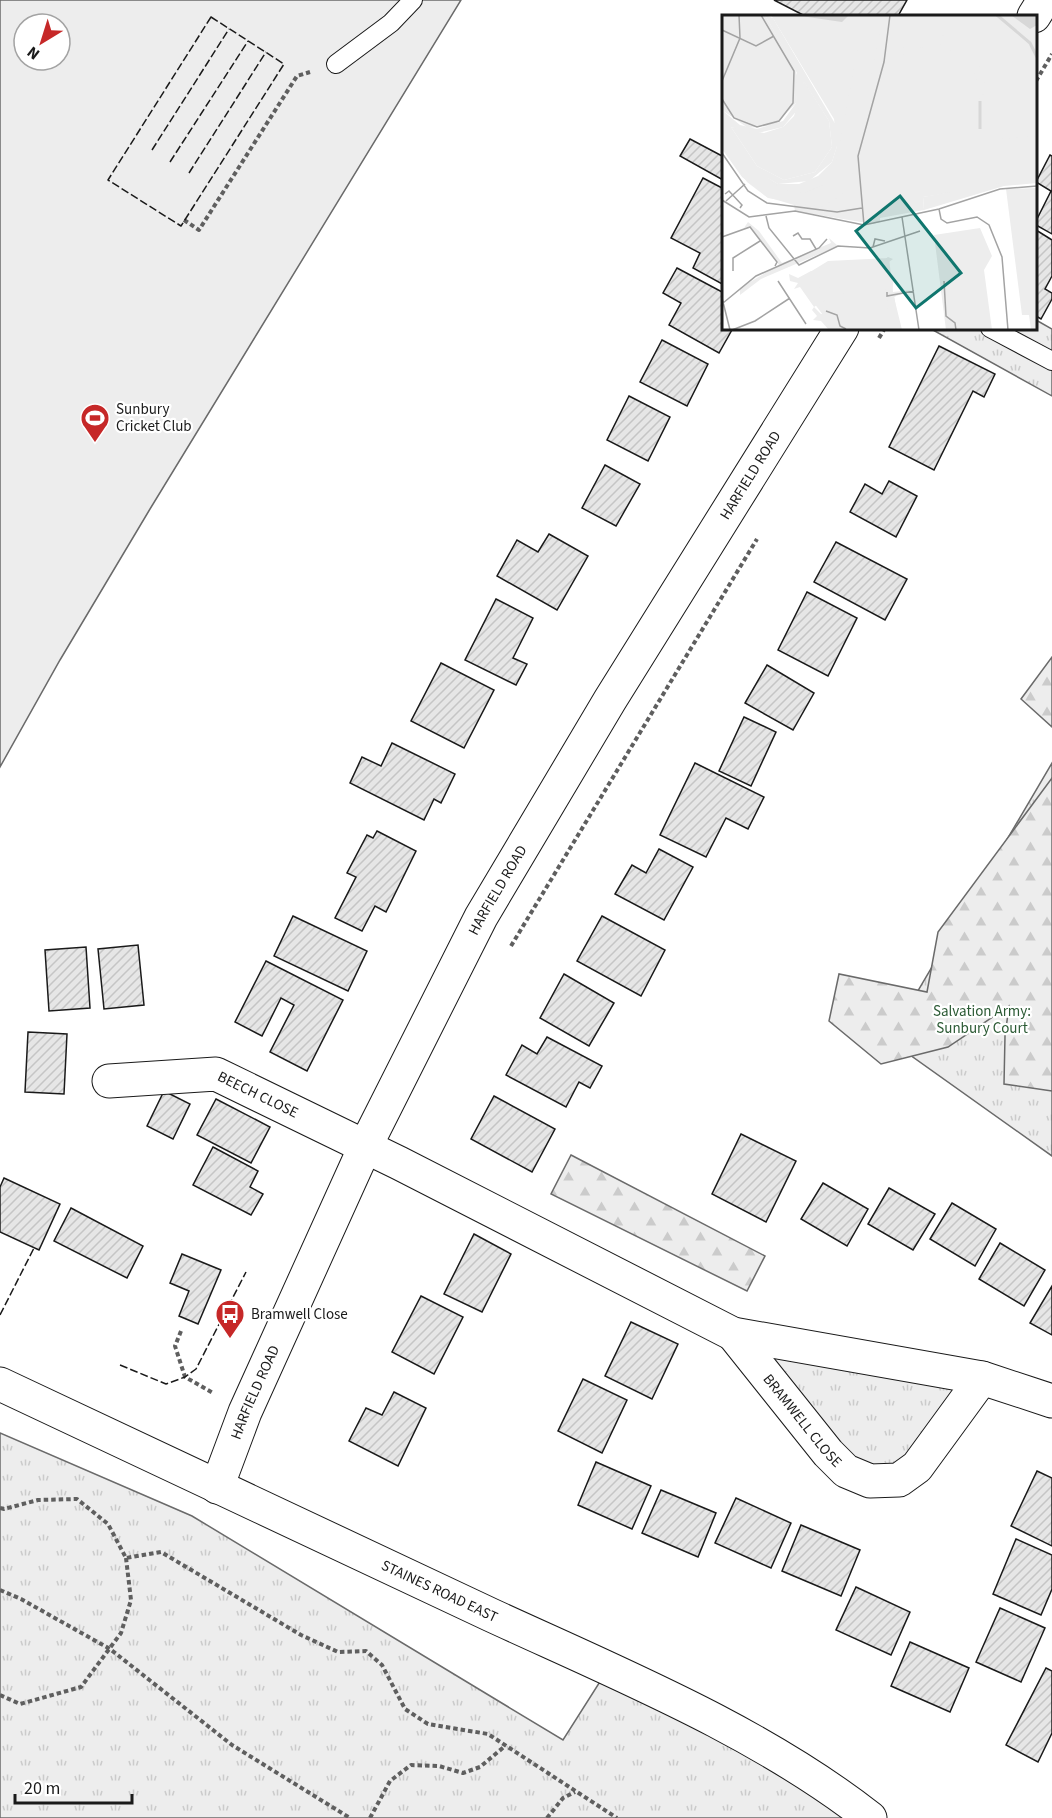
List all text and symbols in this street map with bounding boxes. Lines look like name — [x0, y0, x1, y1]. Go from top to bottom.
north arrow — [12, 12, 72, 72]
inset map — [722, 15, 1037, 330]
text: N — [22, 41, 44, 65]
place label: Sunbury Cricket Club — [116, 399, 192, 437]
sports icon: Sunbury Cricket Club — [79, 402, 111, 444]
street label: HARFIELD ROAD — [715, 427, 786, 524]
street label: HARFIELD ROAD — [463, 841, 532, 939]
park label: Salvation Army: Sunbury Court — [933, 1001, 1031, 1039]
street label: BEECH CLOSE — [214, 1066, 302, 1123]
bus stop icon: Bramwell Close — [214, 1298, 246, 1340]
place label: Bramwell Close — [251, 1304, 348, 1325]
street label: HARFIELD ROAD — [225, 1342, 284, 1442]
street label: BRAMWELL CLOSE — [758, 1369, 847, 1472]
street label: STAINES ROAD EAST — [378, 1555, 501, 1627]
scale bar — [15, 1767, 132, 1805]
text: 20 m — [24, 1776, 60, 1801]

